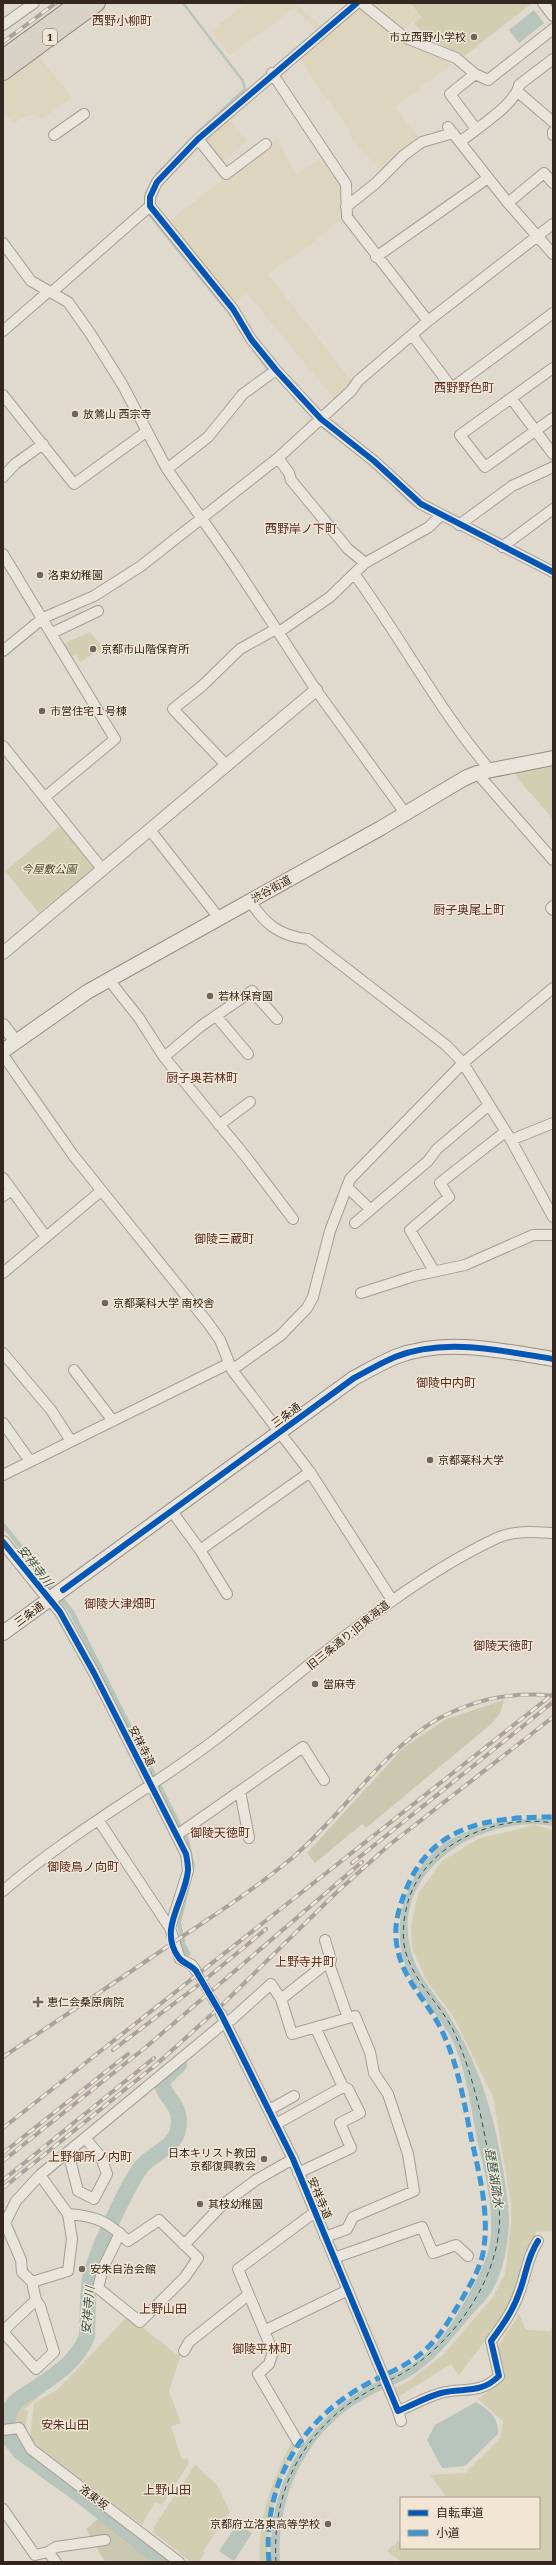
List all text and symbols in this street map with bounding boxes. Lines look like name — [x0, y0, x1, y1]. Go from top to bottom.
district label: 西野小柳町 — [92, 13, 152, 28]
road number: 1 — [43, 29, 57, 45]
place label: 市立西野小学校 — [389, 30, 466, 44]
marker: 市立西野小学校 — [469, 32, 479, 42]
district label: 西野野色町 — [434, 380, 494, 395]
place label: 放鶯山 西宗寺 — [83, 407, 152, 421]
marker: 放鶯山 西宗寺 — [70, 409, 80, 419]
district label: 西野岸ノ下町 — [265, 521, 337, 536]
place label: 洛東幼稚園 — [48, 568, 103, 582]
marker: 洛東幼稚園 — [35, 570, 45, 580]
place label: 京都市山階保育所 — [101, 642, 190, 656]
marker: 京都市山階保育所 — [88, 644, 98, 654]
place label: 市営住宅１号棟 — [50, 704, 127, 718]
marker: 市営住宅１号棟 — [37, 706, 47, 716]
park label: 今屋敷公園 — [22, 862, 78, 876]
street label: 渋谷街道 — [248, 872, 294, 906]
district label: 厨子奥尾上町 — [433, 902, 505, 917]
place label: 若林保育園 — [218, 989, 273, 1003]
marker: 若林保育園 — [205, 991, 215, 1001]
district label: 厨子奥若林町 — [166, 1070, 238, 1085]
district label: 御陵三蔵町 — [194, 1231, 254, 1246]
place label: 京都薬科大学 南校舎 — [113, 1296, 215, 1310]
marker: 京都薬科大学 南校舎 — [100, 1298, 110, 1308]
district label: 御陵中内町 — [416, 1375, 476, 1390]
street label: 三条通 — [269, 1400, 303, 1430]
place label: 京都薬科大学 — [438, 1453, 504, 1467]
marker: 京都薬科大学 — [425, 1455, 435, 1465]
water label: 安祥寺川 — [15, 1542, 57, 1591]
district label: 御陵大津畑町 — [84, 1596, 156, 1611]
street label: 旧三条通り;旧東海道 — [304, 1597, 392, 1673]
street label: 三条通 — [12, 1599, 46, 1629]
district label: 御陵天徳町 — [473, 1638, 533, 1653]
place label: 當麻寺 — [323, 1677, 356, 1691]
marker: 當麻寺 — [310, 1679, 320, 1689]
street label: 安祥寺道 — [126, 1723, 158, 1769]
district label: 御陵天徳町 — [190, 1825, 250, 1840]
district label: 御陵鳥ノ向町 — [47, 1859, 119, 1874]
district label: 上野寺井町 — [275, 1954, 335, 1969]
place label: 恵仁会桑原病院 — [47, 1995, 124, 2009]
marker: 恵仁会桑原病院 — [32, 1996, 44, 2008]
place label: 日本キリスト教団 京都復興教会 — [168, 2146, 256, 2173]
water label: 琵琶湖疏水 — [482, 2147, 507, 2211]
district label: 上野御所ノ内町 — [48, 2149, 132, 2164]
marker: 日本キリスト教団 京都復興教会 — [259, 2154, 269, 2164]
street label: 安祥寺道 — [305, 2175, 335, 2221]
place label: 其枝幼稚園 — [208, 2197, 263, 2211]
marker: 其枝幼稚園 — [195, 2199, 205, 2209]
place label: 安朱自治会館 — [90, 2262, 156, 2276]
marker: 安朱自治会館 — [77, 2264, 87, 2274]
water label: 安祥寺川 — [78, 2283, 97, 2335]
district label: 上野山田 — [139, 2301, 187, 2316]
district label: 御陵平林町 — [232, 2341, 292, 2356]
district label: 安朱山田 — [41, 2417, 89, 2432]
street label: 洛東坂 — [77, 2481, 111, 2513]
district label: 上野山田 — [143, 2482, 191, 2497]
legend — [400, 2497, 540, 2549]
text: 自転車道 — [436, 2505, 484, 2520]
place label: 京都府立洛東高等学校 — [210, 2517, 320, 2531]
marker: 京都府立洛東高等学校 — [323, 2519, 333, 2529]
text: 小道 — [436, 2525, 460, 2540]

